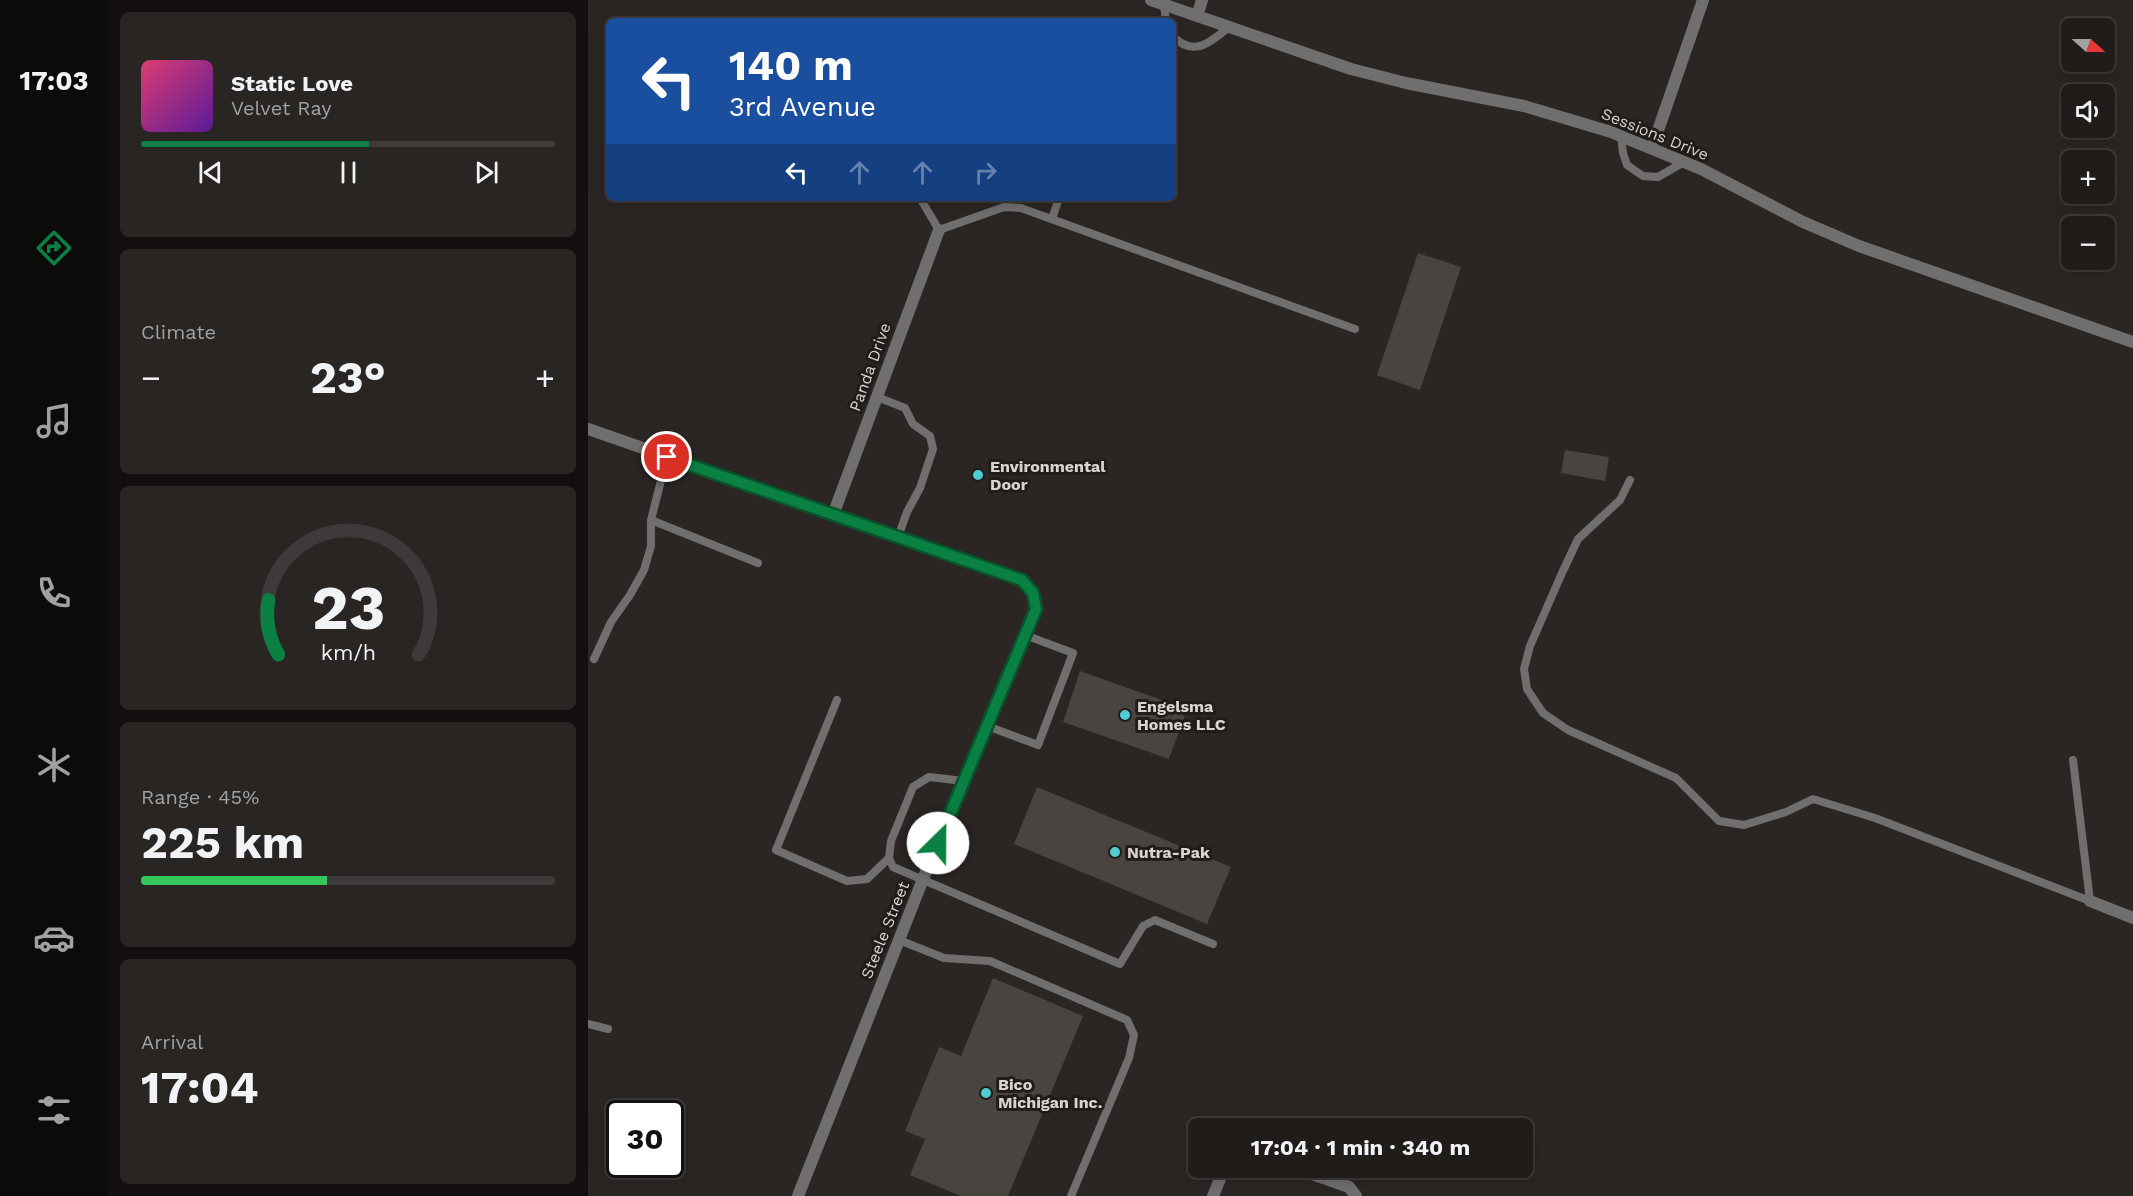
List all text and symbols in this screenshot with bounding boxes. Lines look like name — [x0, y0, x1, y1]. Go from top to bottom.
north arrow — [2061, 18, 2115, 72]
map controls — [2061, 18, 2115, 270]
text: 140 m — [729, 41, 853, 90]
icon: left — [630, 42, 708, 120]
text: 17:03 — [20, 65, 88, 97]
text: Static Love — [231, 71, 353, 96]
button: sound — [2061, 84, 2115, 138]
text: 3rd Avenue — [729, 91, 876, 123]
text: Velvet Ray — [231, 96, 332, 120]
street label: Sessions Drive — [1599, 104, 1711, 164]
button: + — [2061, 150, 2115, 204]
icon: previous — [194, 156, 227, 189]
icon: pause — [332, 156, 365, 189]
icon: next — [470, 156, 503, 189]
icon: left — [780, 156, 813, 189]
icon: ahead — [843, 156, 876, 189]
icon: ahead — [906, 156, 939, 189]
icon: right — [969, 156, 1002, 189]
button: − — [2061, 216, 2115, 270]
icon: directions — [33, 227, 75, 269]
text: Climate — [141, 320, 216, 344]
street label: Panda Drive — [845, 320, 895, 414]
text: 23° — [310, 351, 386, 404]
text: − — [141, 358, 161, 397]
text: + — [535, 358, 555, 397]
icon: music — [33, 400, 75, 442]
pin — [641, 431, 692, 482]
icon: arrive — [650, 440, 683, 473]
place label: Environmental Door — [990, 457, 1106, 494]
marker: Environmental Door — [971, 468, 985, 482]
text: 23 — [311, 571, 385, 644]
icon: phone — [33, 572, 75, 614]
text: km/h — [320, 640, 376, 665]
place label: Engelsma Homes LLC — [1137, 697, 1226, 734]
marker: Engelsma Homes LLC — [1118, 708, 1132, 722]
icon: climate — [33, 744, 75, 786]
text: Range · 45% — [141, 785, 259, 809]
position arrow — [906, 811, 970, 875]
text: 225 km — [141, 816, 304, 869]
place label: Nutra-Pak — [1127, 843, 1210, 862]
marker: Nutra-Pak — [1108, 845, 1122, 859]
street label: Steele Street — [857, 878, 913, 981]
icon: car — [33, 917, 75, 959]
text: Arrival — [141, 1030, 203, 1054]
text: 17:04 — [141, 1061, 259, 1114]
place label: Bico Michigan Inc. — [998, 1075, 1102, 1112]
marker: Bico Michigan Inc. — [979, 1086, 993, 1100]
icon: filters — [33, 1089, 75, 1131]
speed limit sign: 30 — [606, 1100, 684, 1178]
text: 17:04 · 1 min · 340 m — [1251, 1135, 1470, 1160]

